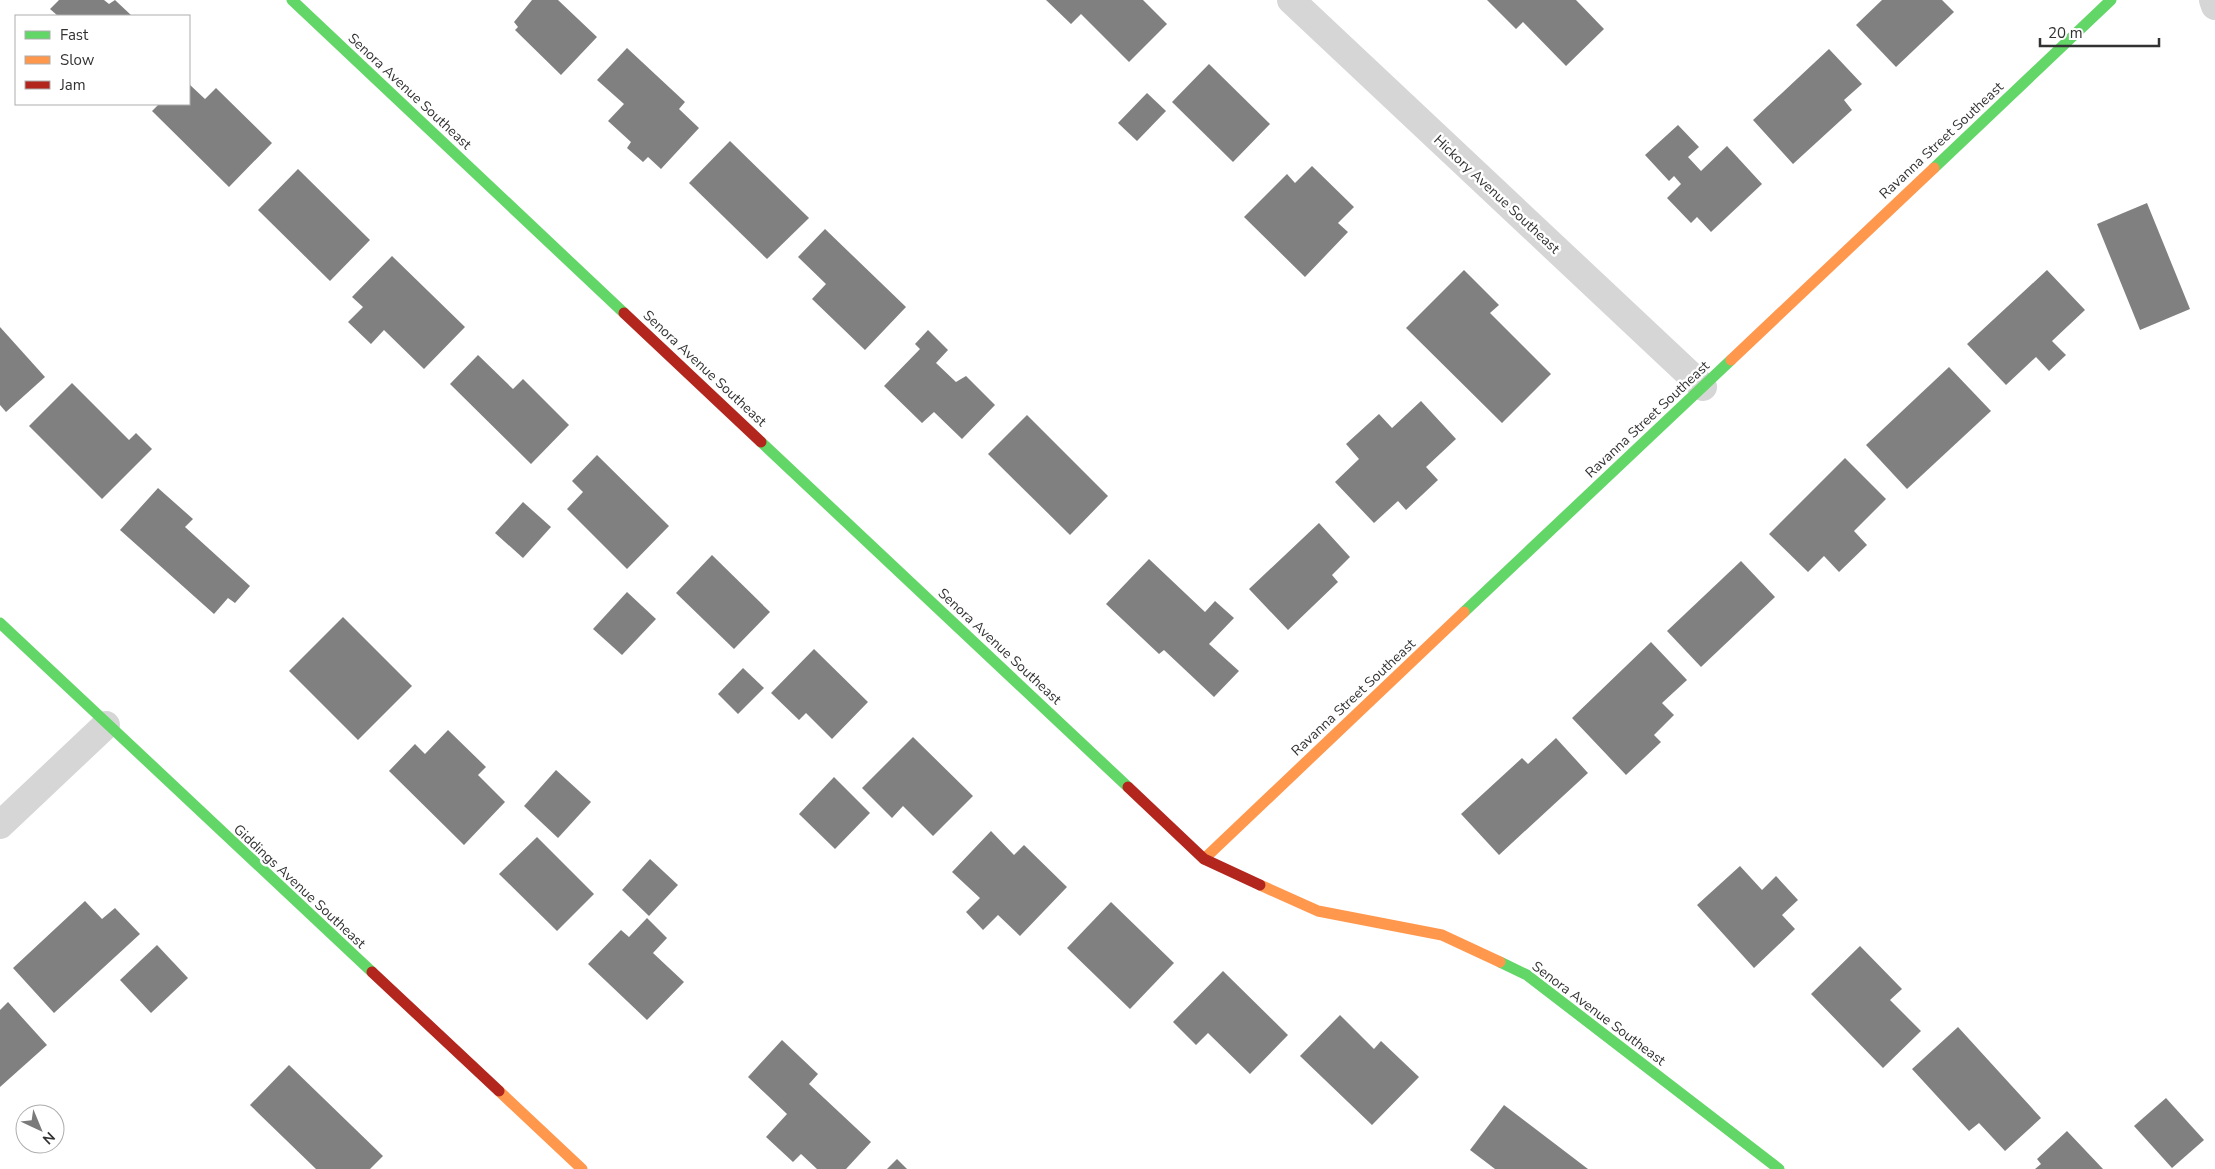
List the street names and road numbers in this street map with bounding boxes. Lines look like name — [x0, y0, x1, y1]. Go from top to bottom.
street label: Senora Avenue Southeast — [344, 29, 476, 154]
street label: Ravanna Street Southeast — [1875, 78, 2008, 203]
street label: Hickory Avenue Southeast — [1429, 131, 1564, 258]
street label: Senora Avenue Southeast — [639, 306, 771, 431]
street label: Ravanna Street Southeast — [1581, 357, 1714, 482]
street label: Senora Avenue Southeast — [934, 584, 1066, 709]
street label: Ravanna Street Southeast — [1287, 635, 1420, 760]
street label: Giddings Avenue Southeast — [229, 820, 370, 953]
street label: Senora Avenue Southeast — [1528, 957, 1669, 1070]

